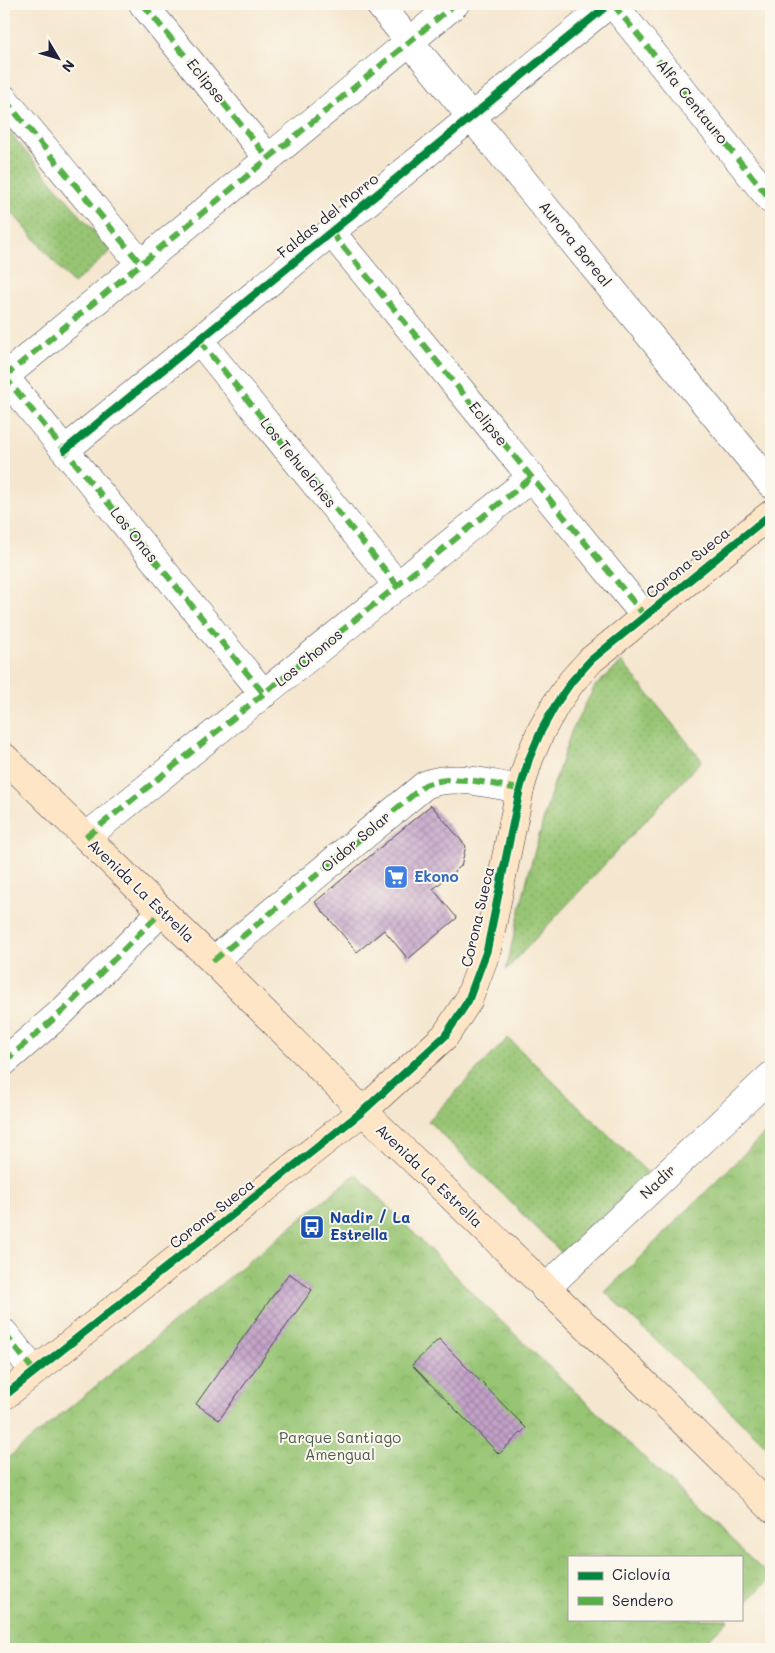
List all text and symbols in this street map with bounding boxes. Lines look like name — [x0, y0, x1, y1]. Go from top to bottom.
north arrow — [32, 32, 82, 82]
street label: Eclipse — [183, 54, 231, 107]
street label: Alfa Centauro — [653, 55, 733, 148]
text: N — [58, 56, 79, 76]
street label: Faldas del Morro — [273, 168, 382, 262]
street label: Aurora Boreal — [535, 196, 617, 290]
street label: Eclipse — [465, 397, 513, 450]
street label: Los Tehuelches — [256, 413, 341, 511]
street label: Los Onas — [106, 503, 163, 566]
street label: Corona Sueca — [641, 522, 734, 602]
street label: Los Chonos — [270, 624, 346, 691]
street label: Oidor Solar — [316, 806, 394, 876]
street label: Avenida La Estrella — [84, 834, 199, 946]
supermarket icon: Ekono — [383, 864, 409, 890]
street label: Corona Sueca — [456, 865, 498, 969]
place label: Ekono — [414, 866, 459, 886]
street label: Avenida La Estrella — [372, 1119, 487, 1231]
street label: Nadir — [635, 1160, 680, 1203]
street label: Corona Sueca — [165, 1174, 258, 1253]
place label: Nadir / La Estrella — [330, 1207, 410, 1244]
bus stop icon: Nadir / La Estrella — [299, 1214, 325, 1240]
park label: Parque Santiago Amengual — [279, 1427, 401, 1464]
legend — [568, 1556, 742, 1620]
text: Ciclovía — [612, 1564, 671, 1584]
text: Sendero — [612, 1590, 673, 1610]

